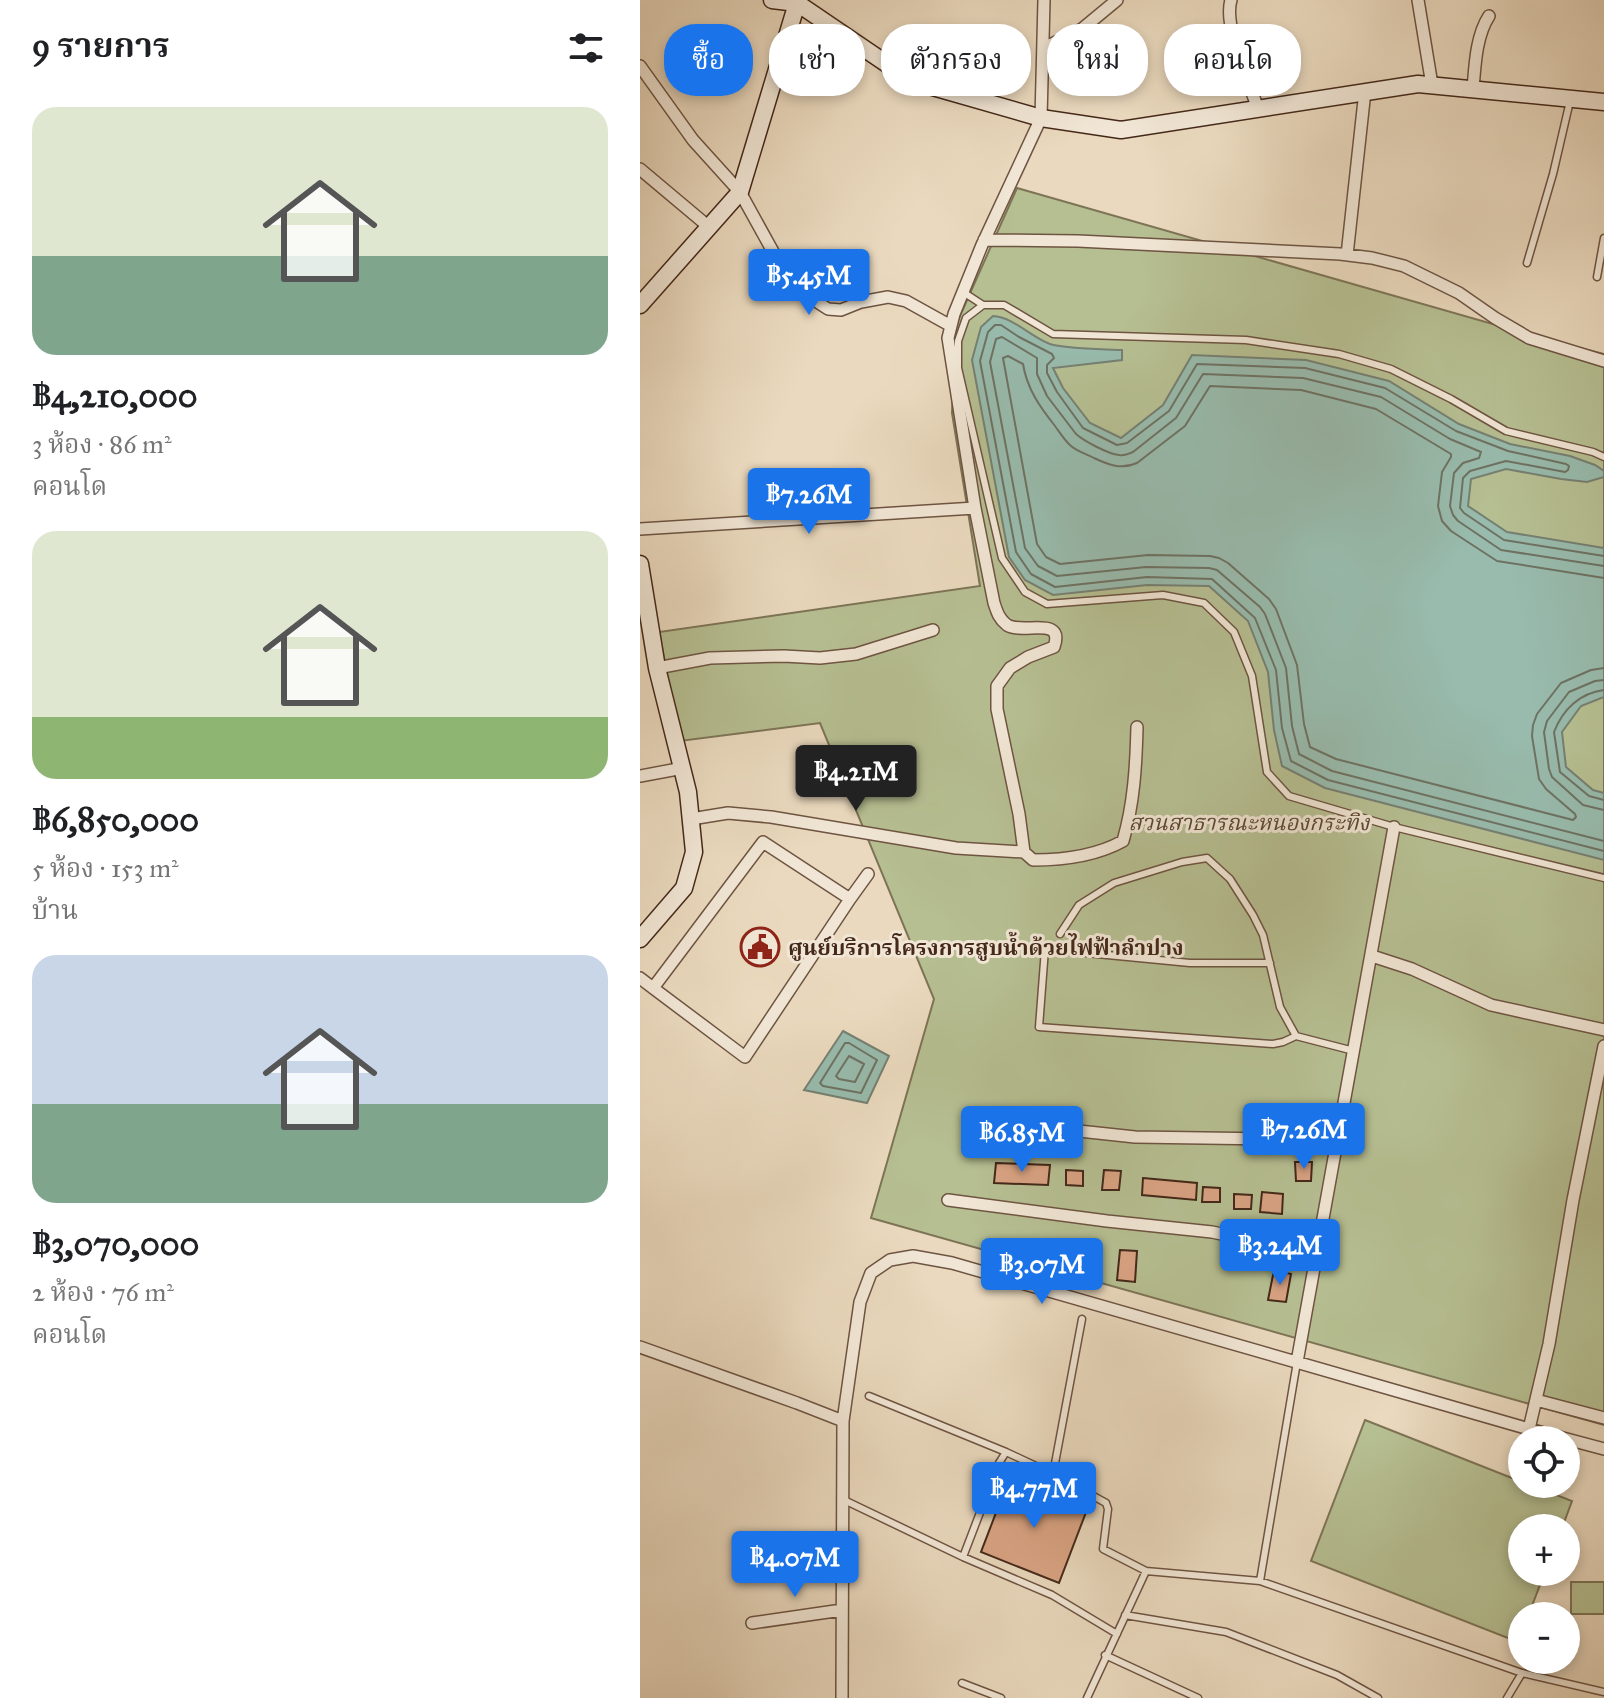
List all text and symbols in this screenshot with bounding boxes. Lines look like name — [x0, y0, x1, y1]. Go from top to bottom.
chip: ซื้อ — [664, 24, 753, 96]
chip: เช่า — [769, 24, 865, 96]
chip: ตัวกรอง — [881, 24, 1031, 96]
chip: ใหม่ — [1047, 24, 1148, 96]
chip: คอนโด — [1164, 24, 1301, 96]
text: 9 รายการ — [32, 25, 170, 66]
icon: filters — [564, 26, 608, 70]
icon: home — [248, 159, 392, 303]
pin: ฿5.45M — [744, 249, 874, 317]
text: ฿5.45M — [767, 259, 851, 291]
text: ฿4,210,000 — [32, 375, 198, 416]
text: 3 ห้อง · 86 m² — [32, 428, 171, 460]
pin: ฿7.26M — [744, 468, 874, 536]
text: คอนโด — [32, 470, 107, 502]
text: ฿7.26M — [766, 478, 852, 510]
icon: home — [248, 583, 392, 727]
pin: ฿4.21M — [791, 745, 921, 813]
text: ฿4.21M — [814, 755, 898, 787]
text: ฿6,850,000 — [32, 799, 199, 840]
park label: สวนสาธารณะหนองกระทิง — [1128, 809, 1371, 836]
text: 5 ห้อง · 153 m² — [32, 852, 179, 884]
text: บ้าน — [32, 894, 78, 926]
public building icon: ศูนย์บริการโครงการสูบน้ำด้วยไฟฟ้าลําปาง — [739, 926, 781, 968]
place label: ศูนย์บริการโครงการสูบน้ำด้วยไฟฟ้าลําปาง — [788, 931, 1184, 961]
icon: home — [248, 1007, 392, 1151]
pin: ฿7.26M — [1239, 1103, 1369, 1171]
pin: ฿6.85M — [957, 1106, 1087, 1174]
text: ฿7.26M — [1261, 1113, 1347, 1145]
text: ฿6.85M — [979, 1116, 1065, 1148]
pin: ฿3.24M — [1215, 1219, 1345, 1287]
text: ฿3,070,000 — [32, 1223, 199, 1264]
text: ฿3.24M — [1238, 1229, 1322, 1261]
pin: ฿3.07M — [977, 1238, 1107, 1306]
text: ฿3.07M — [999, 1248, 1085, 1280]
text: 2 ห้อง · 76 m² — [32, 1276, 174, 1308]
text: คอนโด — [32, 1318, 107, 1350]
map controls — [1508, 1426, 1580, 1674]
button: locate — [1508, 1426, 1580, 1498]
pin: ฿4.77M — [969, 1462, 1099, 1530]
text: ฿4.77M — [990, 1472, 1078, 1504]
button: + — [1508, 1514, 1580, 1586]
pin: ฿4.07M — [730, 1531, 860, 1599]
text: ฿4.07M — [750, 1541, 840, 1573]
button: − — [1508, 1602, 1580, 1674]

